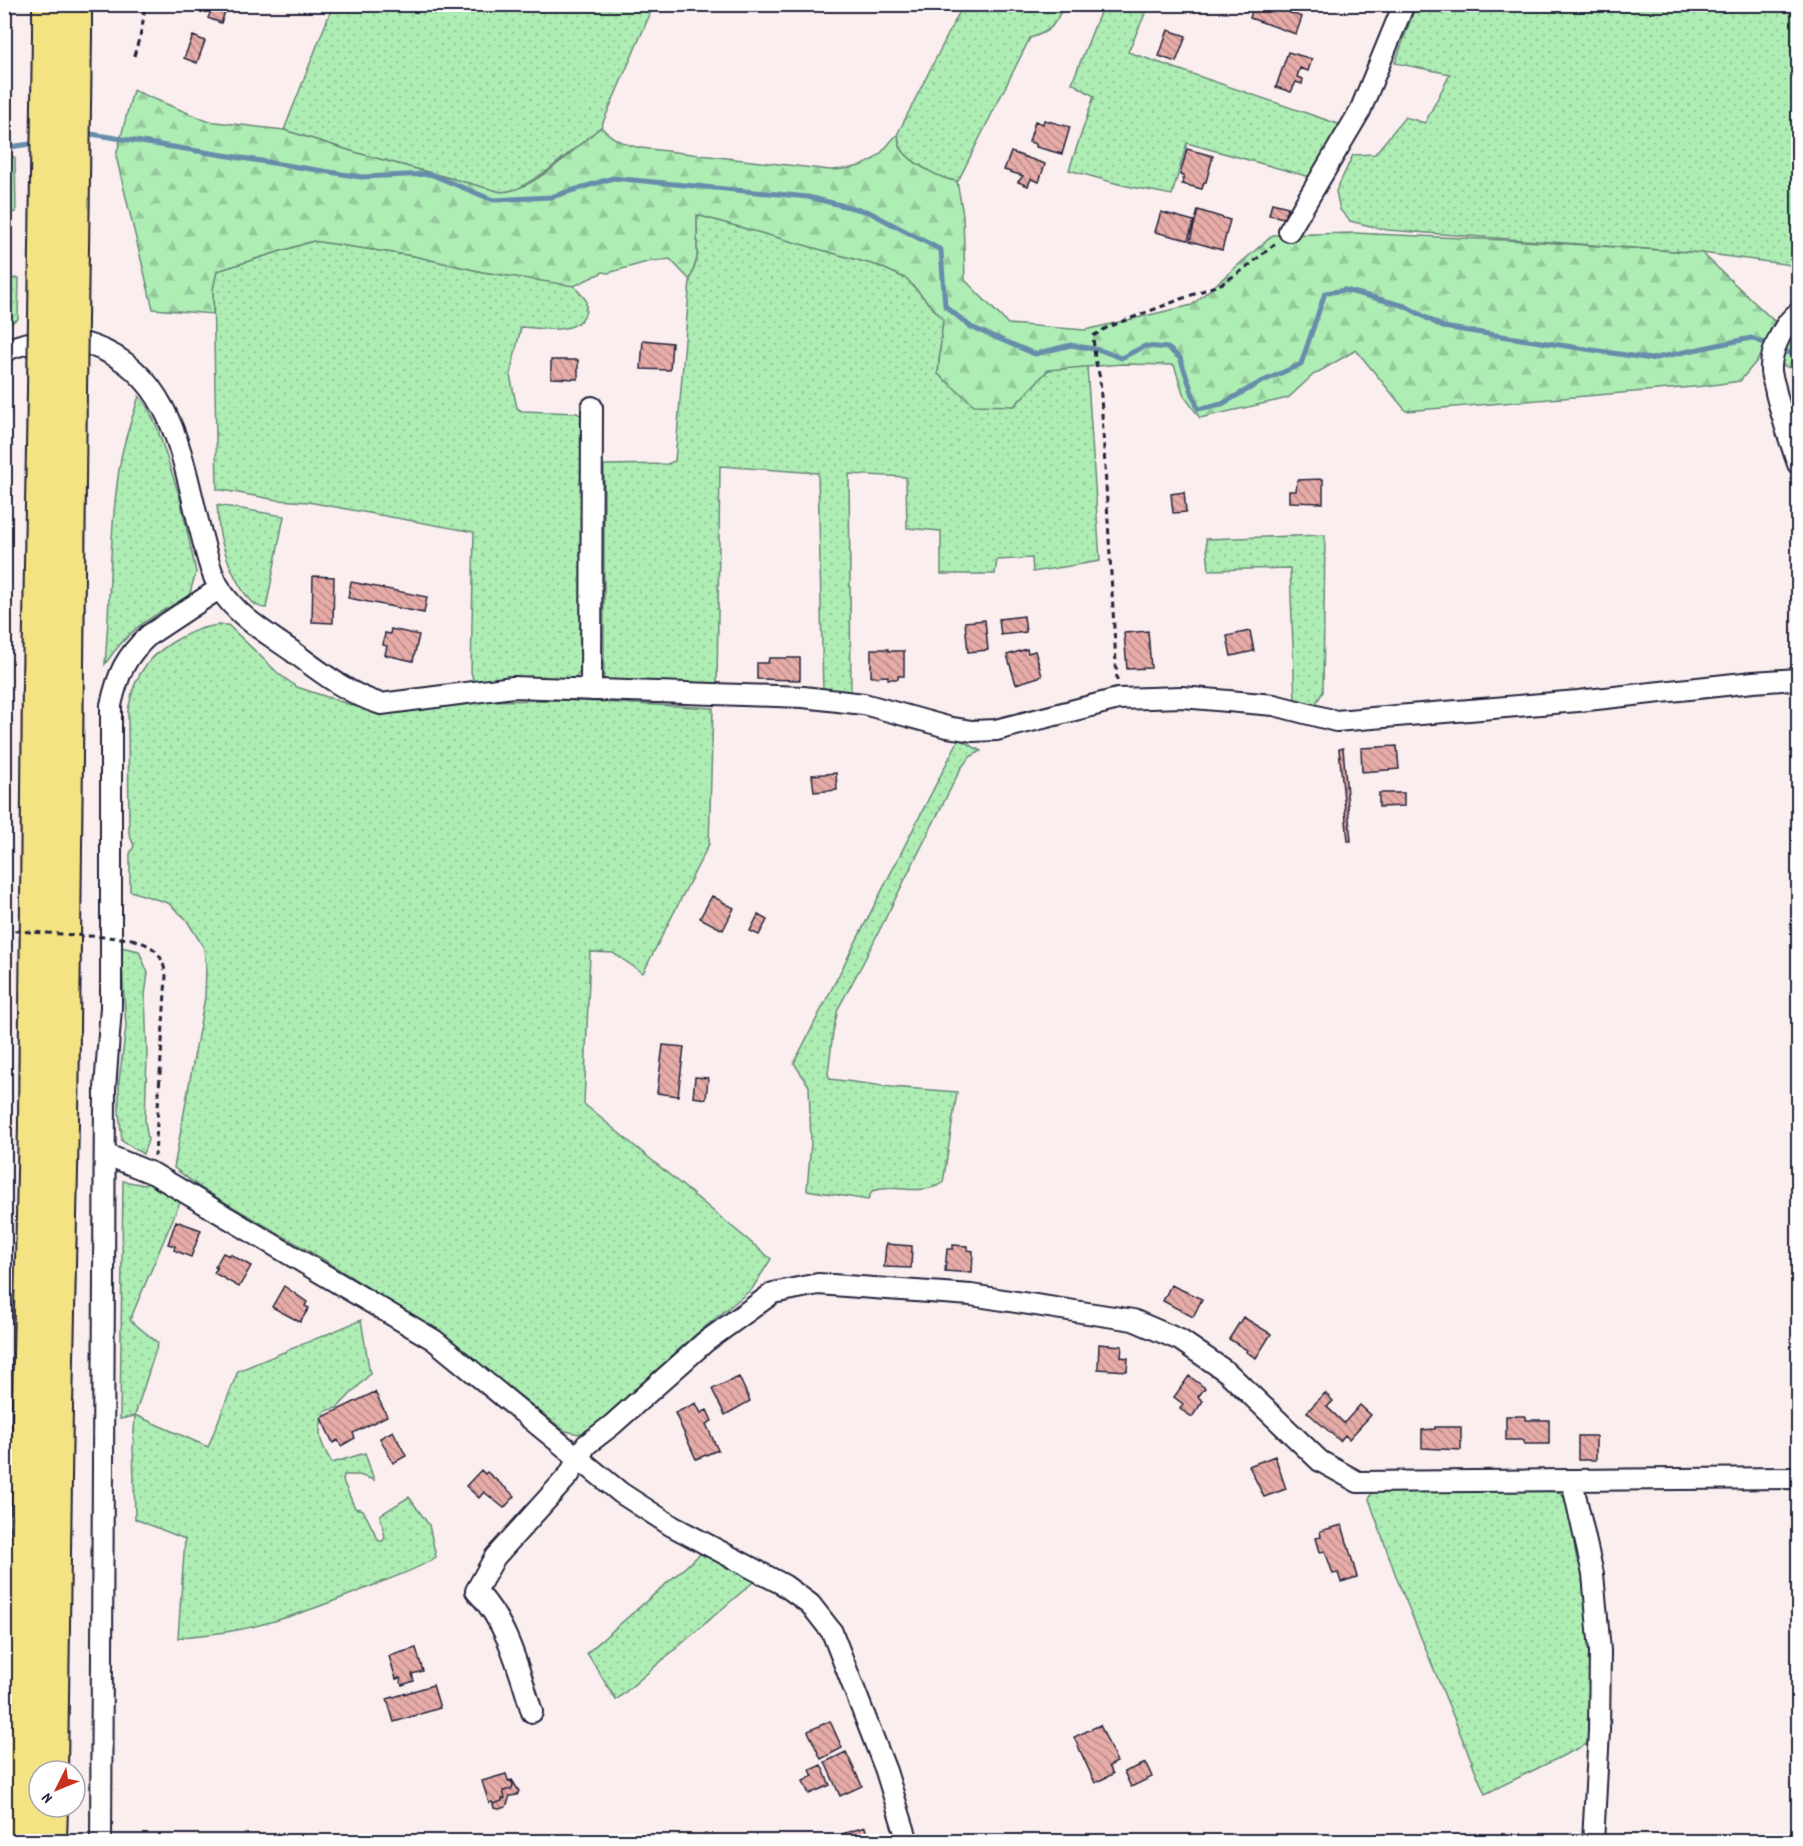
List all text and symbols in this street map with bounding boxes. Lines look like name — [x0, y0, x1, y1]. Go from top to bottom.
north arrow — [27, 1759, 87, 1819]
text: N — [37, 1787, 59, 1808]

